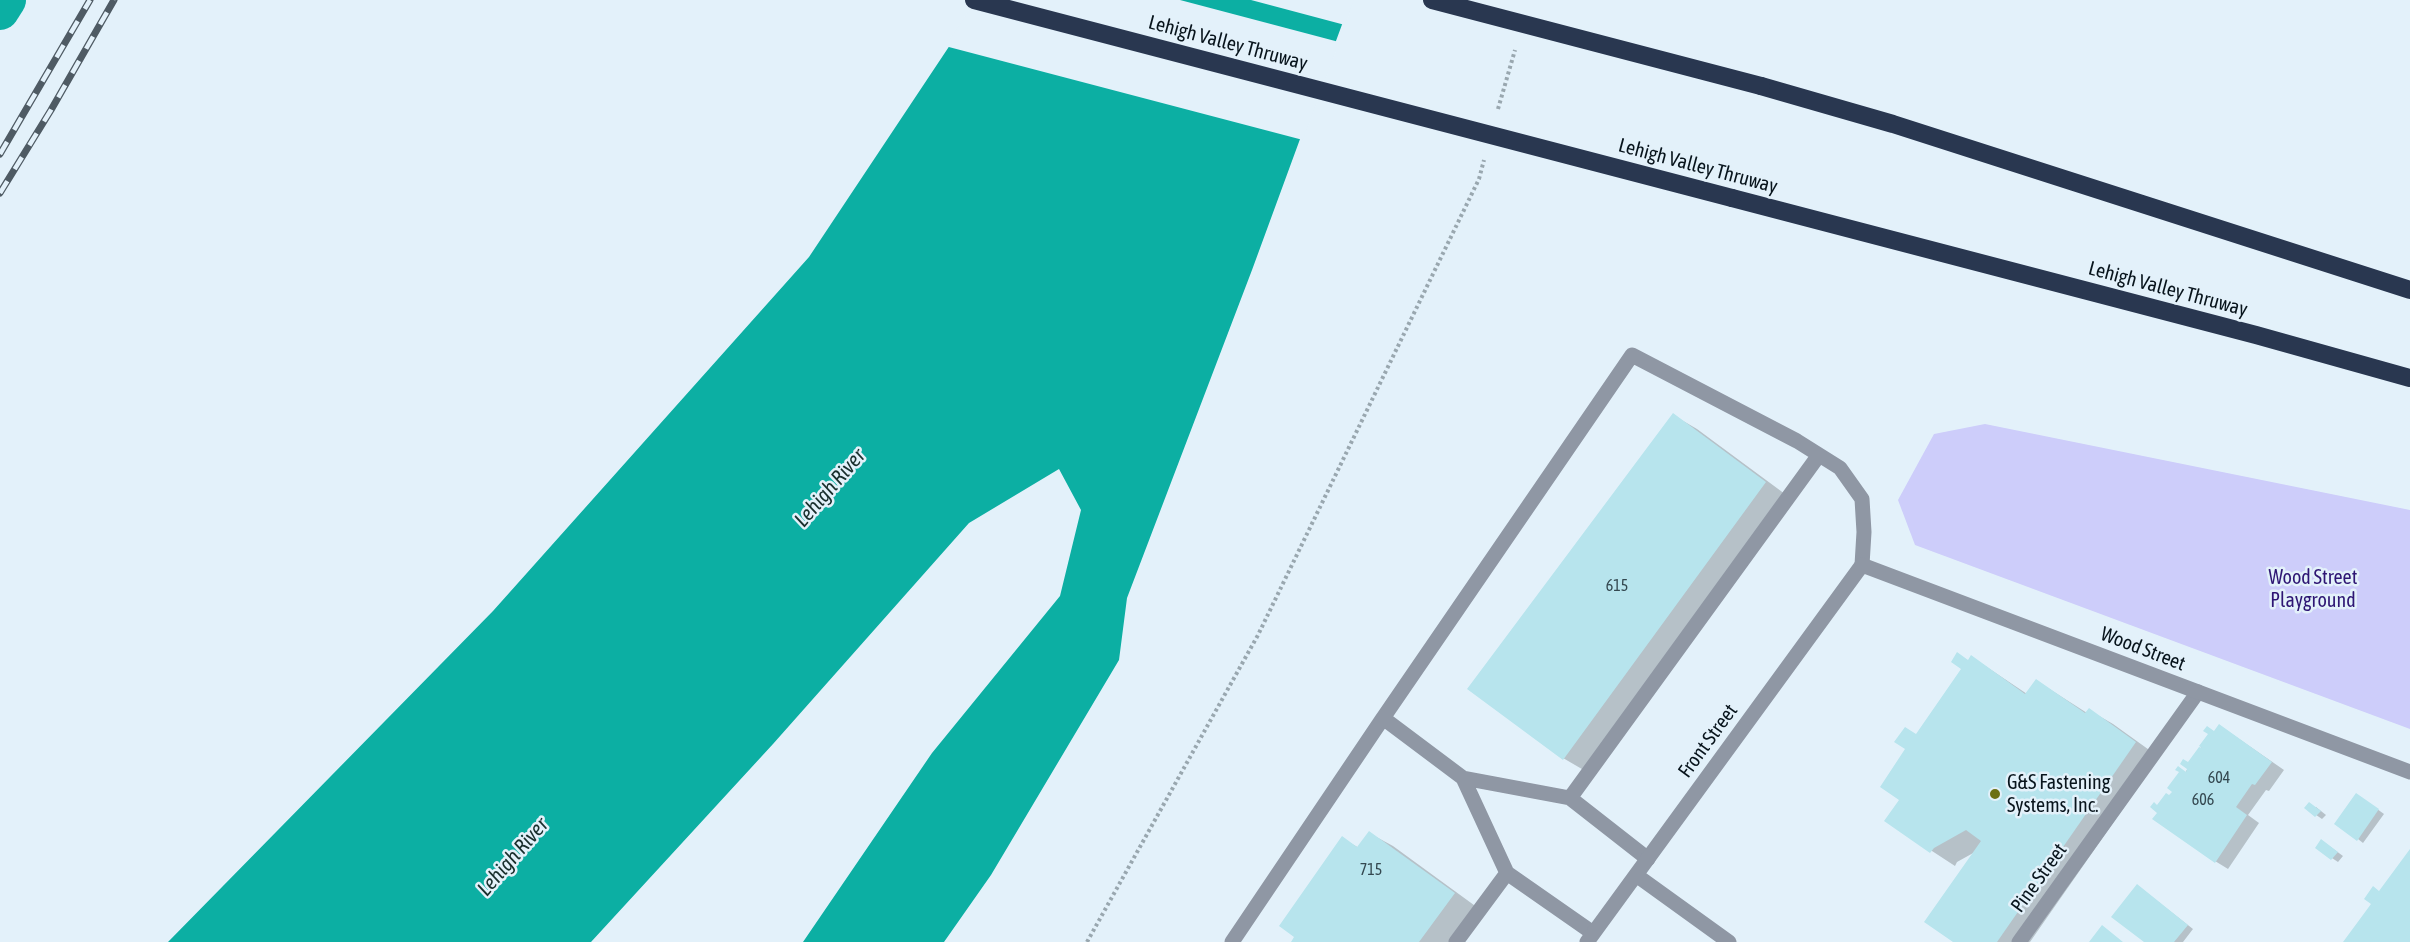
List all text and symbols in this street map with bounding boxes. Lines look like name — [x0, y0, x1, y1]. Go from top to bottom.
street label: Lehigh Valley Thruway — [1146, 10, 1310, 76]
street label: Lehigh Valley Thruway — [1616, 133, 1780, 199]
street label: Lehigh Valley Thruway — [2086, 256, 2250, 322]
water label: Lehigh River — [789, 444, 871, 532]
park label: Wood Street Playground — [2269, 566, 2357, 613]
house number: 615 — [1606, 576, 1628, 596]
street label: Wood Street — [2097, 622, 2189, 676]
street label: Front Street — [1673, 700, 1743, 782]
house number: 604 — [2208, 768, 2230, 788]
place label: G&S Fastening Systems, Inc. — [2007, 771, 2110, 818]
marker: G&S Fastening Systems, Inc. — [1988, 787, 2002, 801]
house number: 606 — [2192, 790, 2214, 810]
water label: Lehigh River — [472, 813, 554, 901]
street label: Pine Street — [2006, 839, 2072, 917]
house number: 715 — [1360, 860, 1382, 880]

